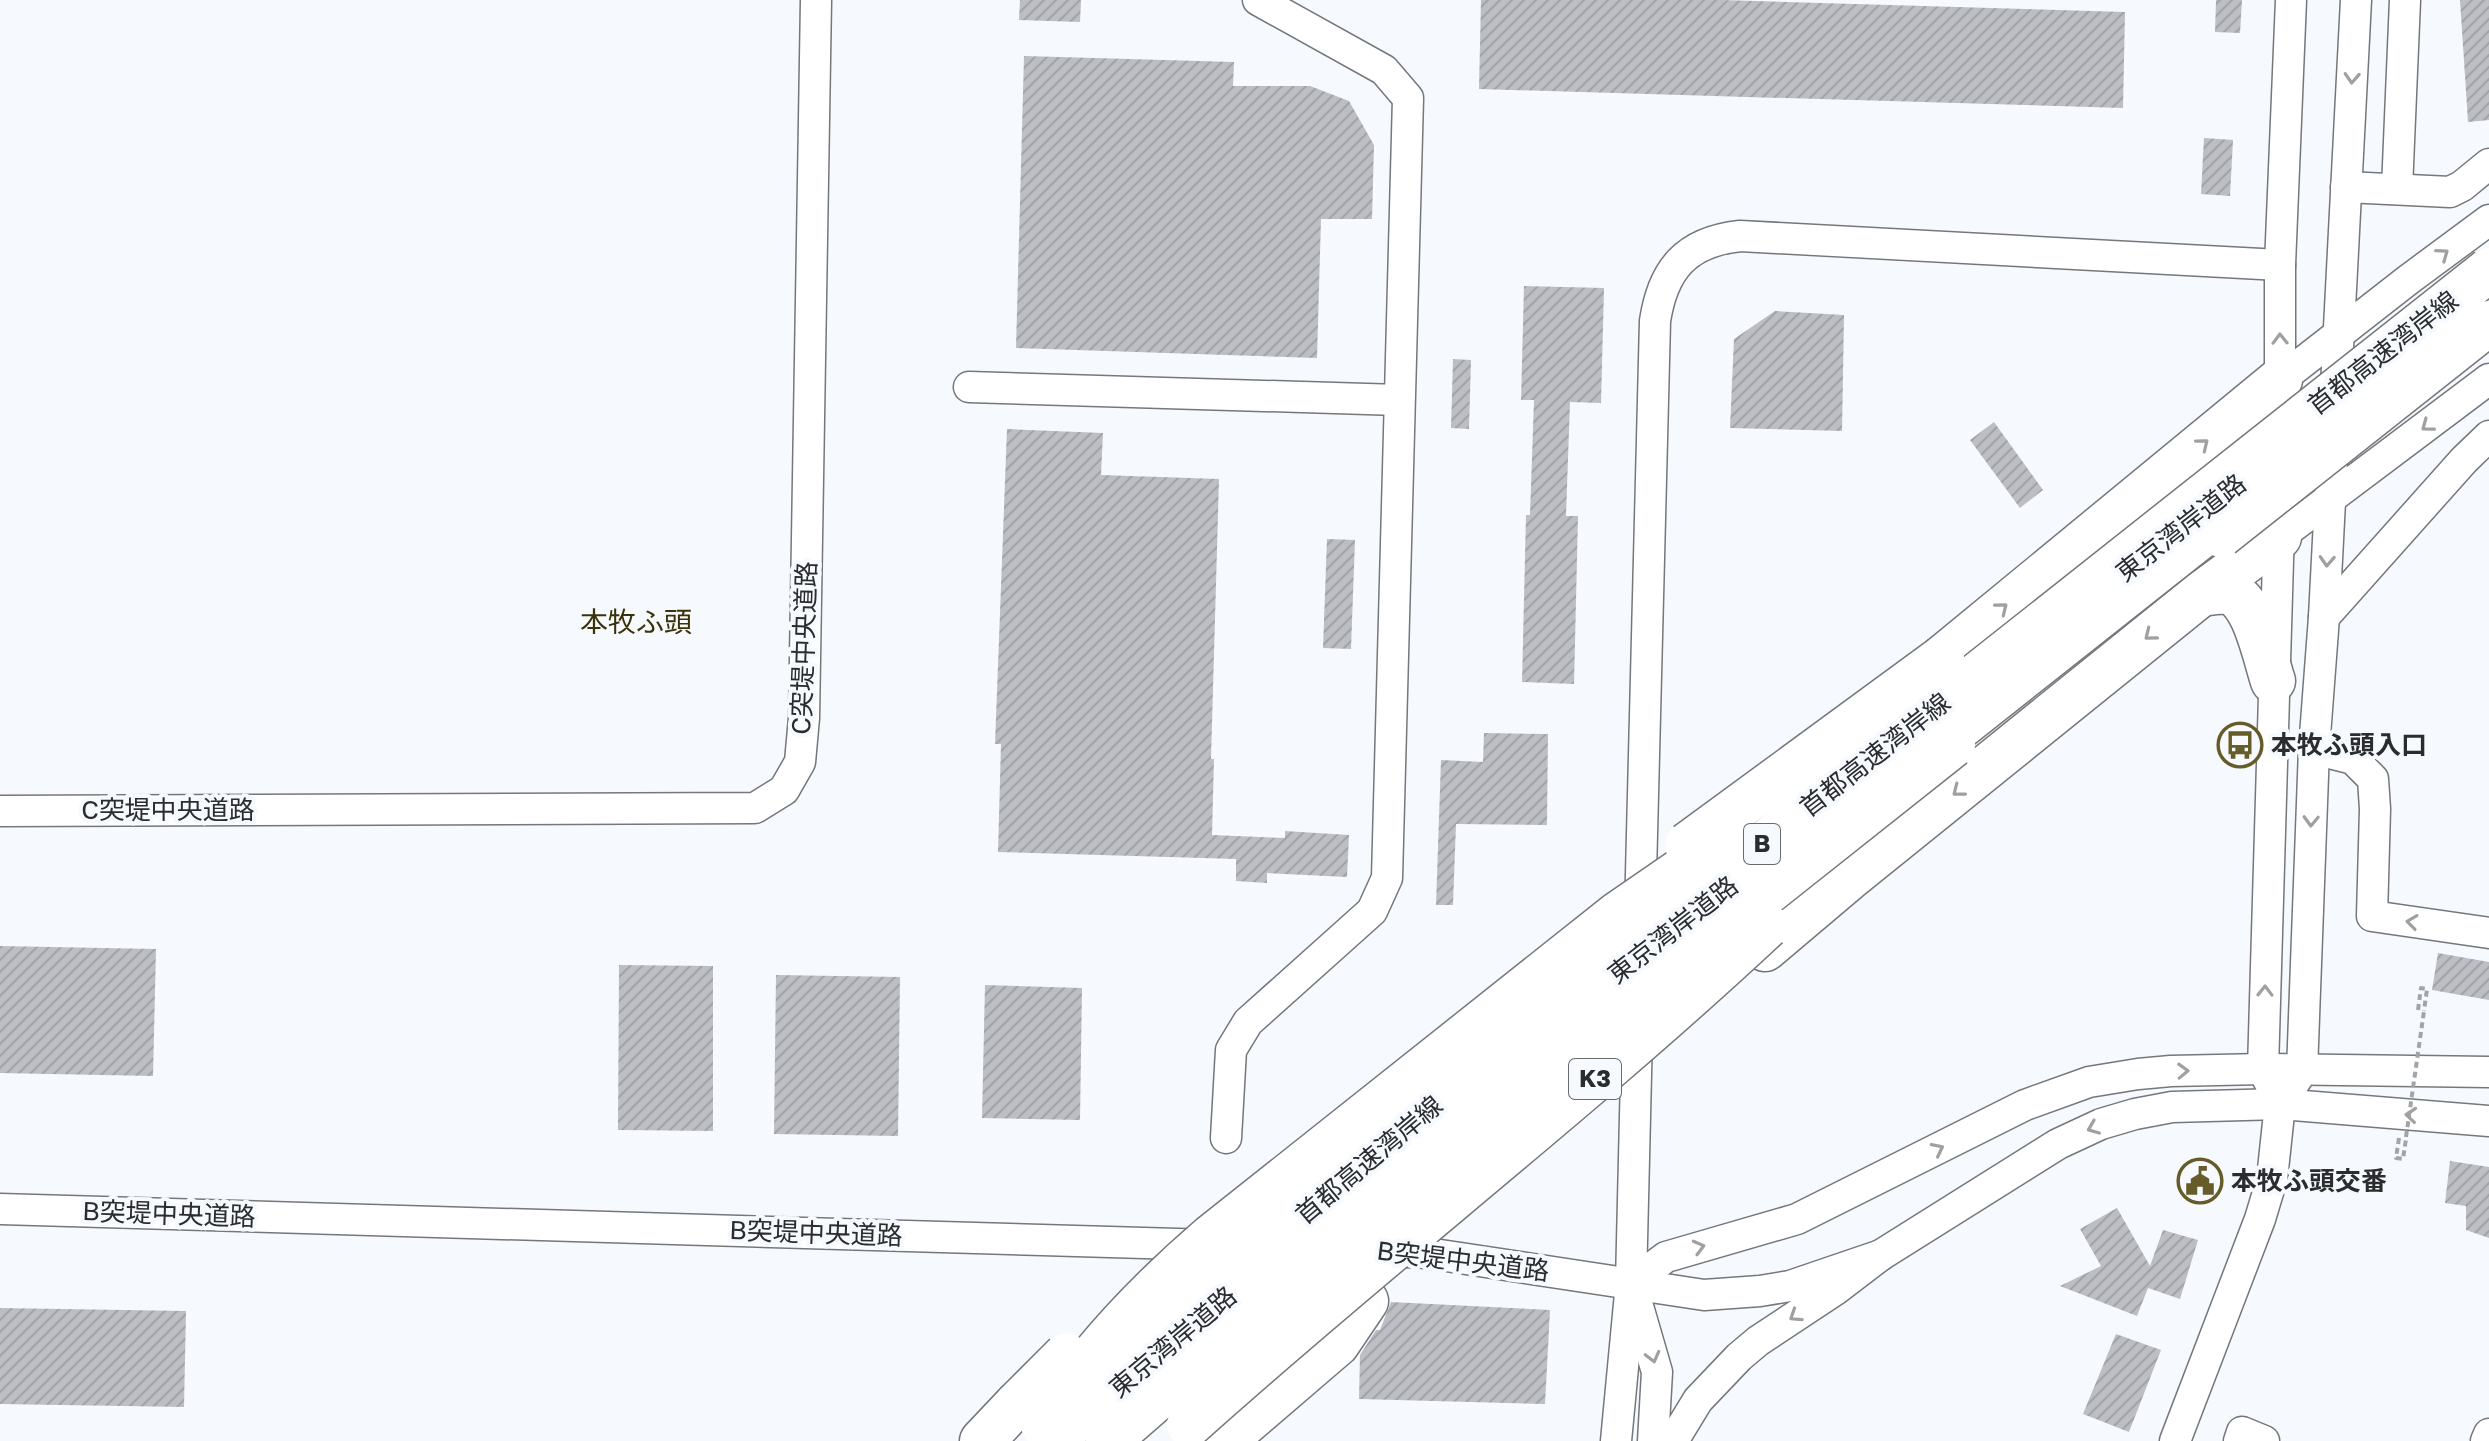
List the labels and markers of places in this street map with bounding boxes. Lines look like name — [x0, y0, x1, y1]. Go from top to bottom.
bus stop icon: 本牧ふ頭入口 — [2216, 721, 2264, 769]
place label: 本牧ふ頭入口 — [2271, 729, 2427, 760]
public building icon: 本牧ふ頭交番 — [2176, 1157, 2224, 1205]
place label: 本牧ふ頭交番 — [2231, 1165, 2387, 1196]

